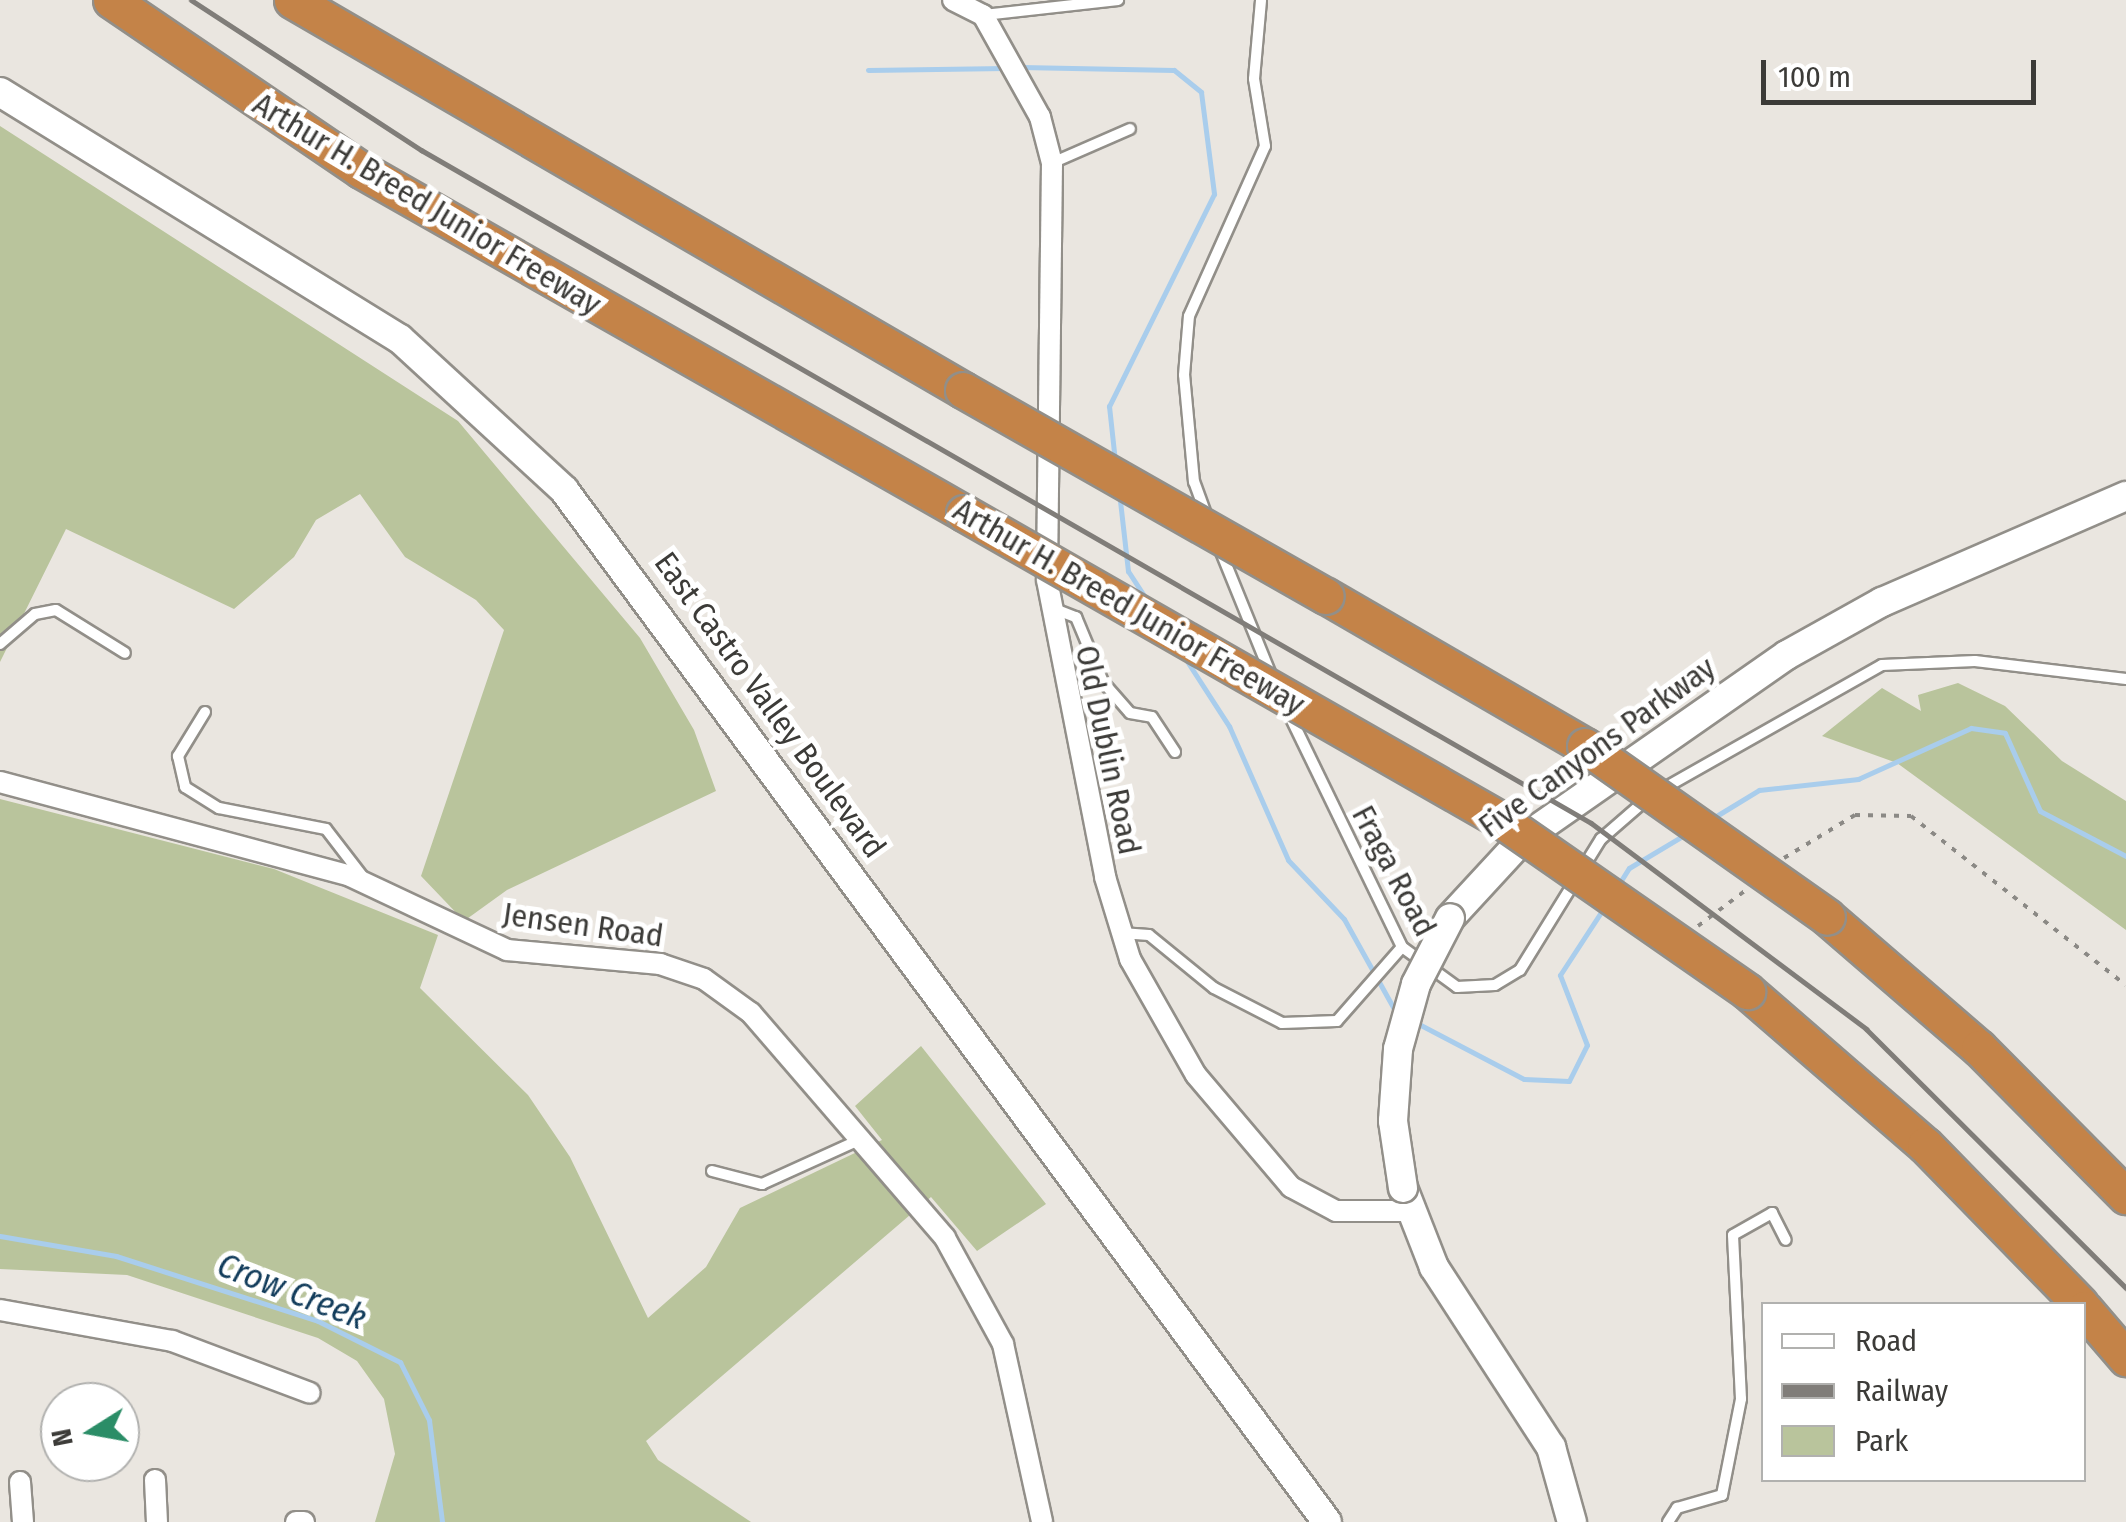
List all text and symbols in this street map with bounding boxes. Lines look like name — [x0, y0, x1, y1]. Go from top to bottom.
scale bar — [1766, 40, 2041, 102]
text: 100 m — [1778, 59, 1851, 95]
street label: Arthur H. Breed Junior Freeway — [246, 85, 608, 323]
street label: Arthur H. Breed Junior Freeway — [947, 491, 1311, 723]
street label: East Castro Valley Boulevard — [646, 545, 894, 865]
street label: Old Dublin Road — [1067, 642, 1149, 858]
street label: Five Canyons Parkway — [1471, 648, 1723, 846]
street label: Fraga Road — [1344, 799, 1444, 943]
street label: Jensen Road — [500, 895, 666, 955]
water label: Crow Creek — [212, 1243, 372, 1339]
legend — [1761, 1302, 2086, 1482]
text: Road — [1855, 1323, 1917, 1359]
text: Railway — [1855, 1373, 1948, 1409]
north arrow — [40, 1382, 140, 1482]
text: Park — [1855, 1423, 1908, 1459]
text: N — [44, 1426, 80, 1449]

